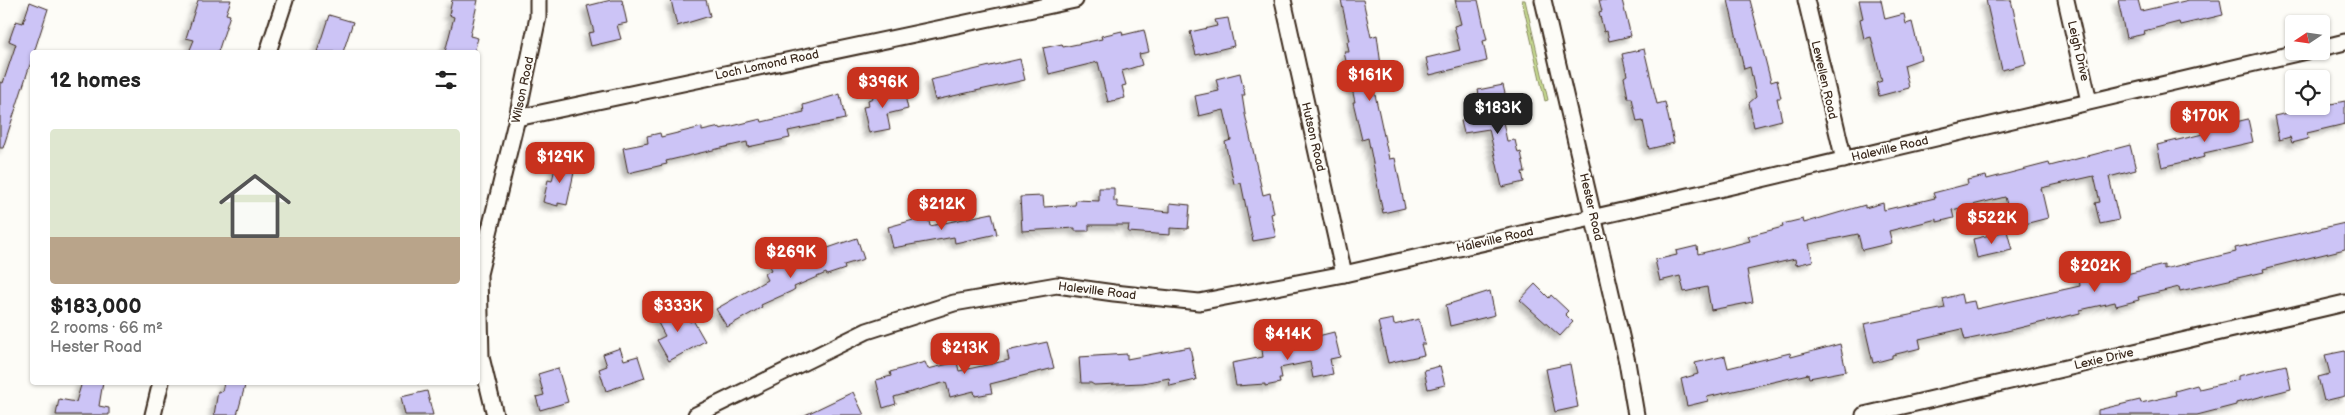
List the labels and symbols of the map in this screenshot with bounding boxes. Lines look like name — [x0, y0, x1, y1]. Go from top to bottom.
north arrow — [2285, 15, 2330, 60]
street label: Leigh Drive — [2064, 19, 2092, 83]
street label: Lewellen Road — [1808, 39, 1840, 121]
street label: Loch Lomond Road — [714, 47, 820, 83]
street label: Wilson Road — [509, 55, 537, 125]
pin: $161K — [1335, 59, 1405, 102]
pin: $396K — [848, 66, 918, 109]
pin: $183K — [1463, 92, 1533, 135]
pin: $170K — [2170, 100, 2240, 143]
street label: Hutson Road — [1298, 101, 1328, 173]
street label: Haleville Road — [1850, 133, 1930, 165]
pin: $129K — [525, 142, 595, 184]
street label: Hester Road — [1576, 172, 1606, 242]
pin: $212K — [907, 188, 977, 231]
pin: $522K — [1957, 202, 2027, 245]
street label: Haleville Road — [1455, 224, 1535, 256]
pin: $269K — [756, 236, 826, 279]
pin: $202K — [2060, 250, 2130, 293]
street label: Haleville Road — [1057, 279, 1137, 303]
pin: $333K — [643, 290, 713, 333]
pin: $414K — [1253, 318, 1323, 361]
pin: $213K — [930, 332, 1000, 375]
street label: Lexie Drive — [2073, 345, 2135, 373]

